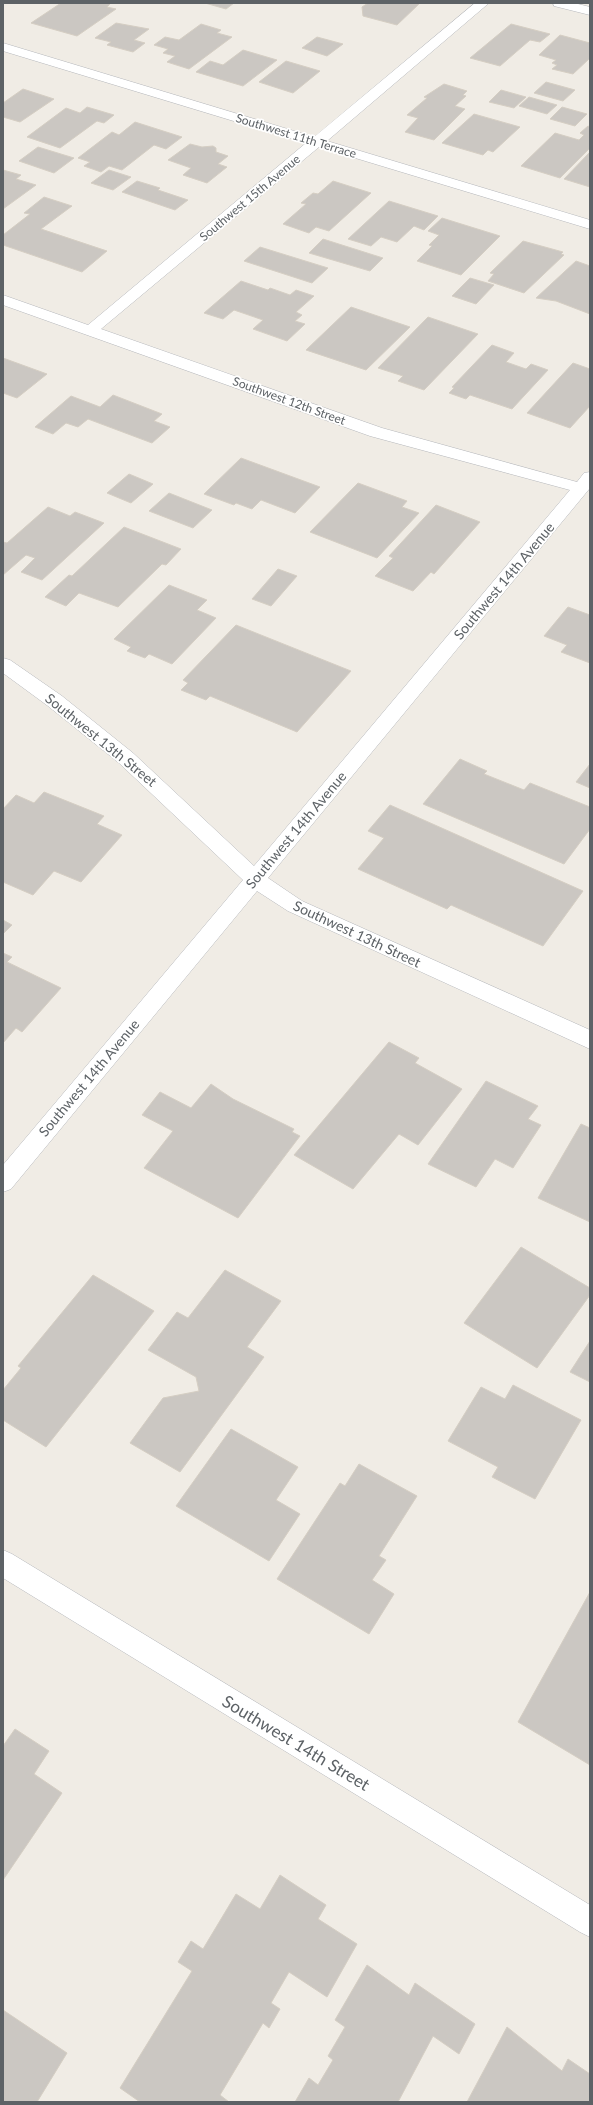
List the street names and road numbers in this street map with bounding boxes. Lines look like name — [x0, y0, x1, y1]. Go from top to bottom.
street label: Southwest 11th Terrace — [234, 110, 358, 161]
street label: Southwest 15th Avenue — [196, 151, 303, 244]
street label: Southwest 12th Street — [231, 373, 348, 428]
street label: Southwest 14th Avenue — [450, 519, 558, 643]
street label: Southwest 13th Street — [42, 689, 161, 790]
street label: Southwest 14th Avenue — [242, 768, 350, 892]
street label: Southwest 13th Street — [291, 897, 424, 971]
street label: Southwest 14th Avenue — [35, 1016, 143, 1140]
street label: Southwest 14th Street — [219, 1690, 374, 1795]

